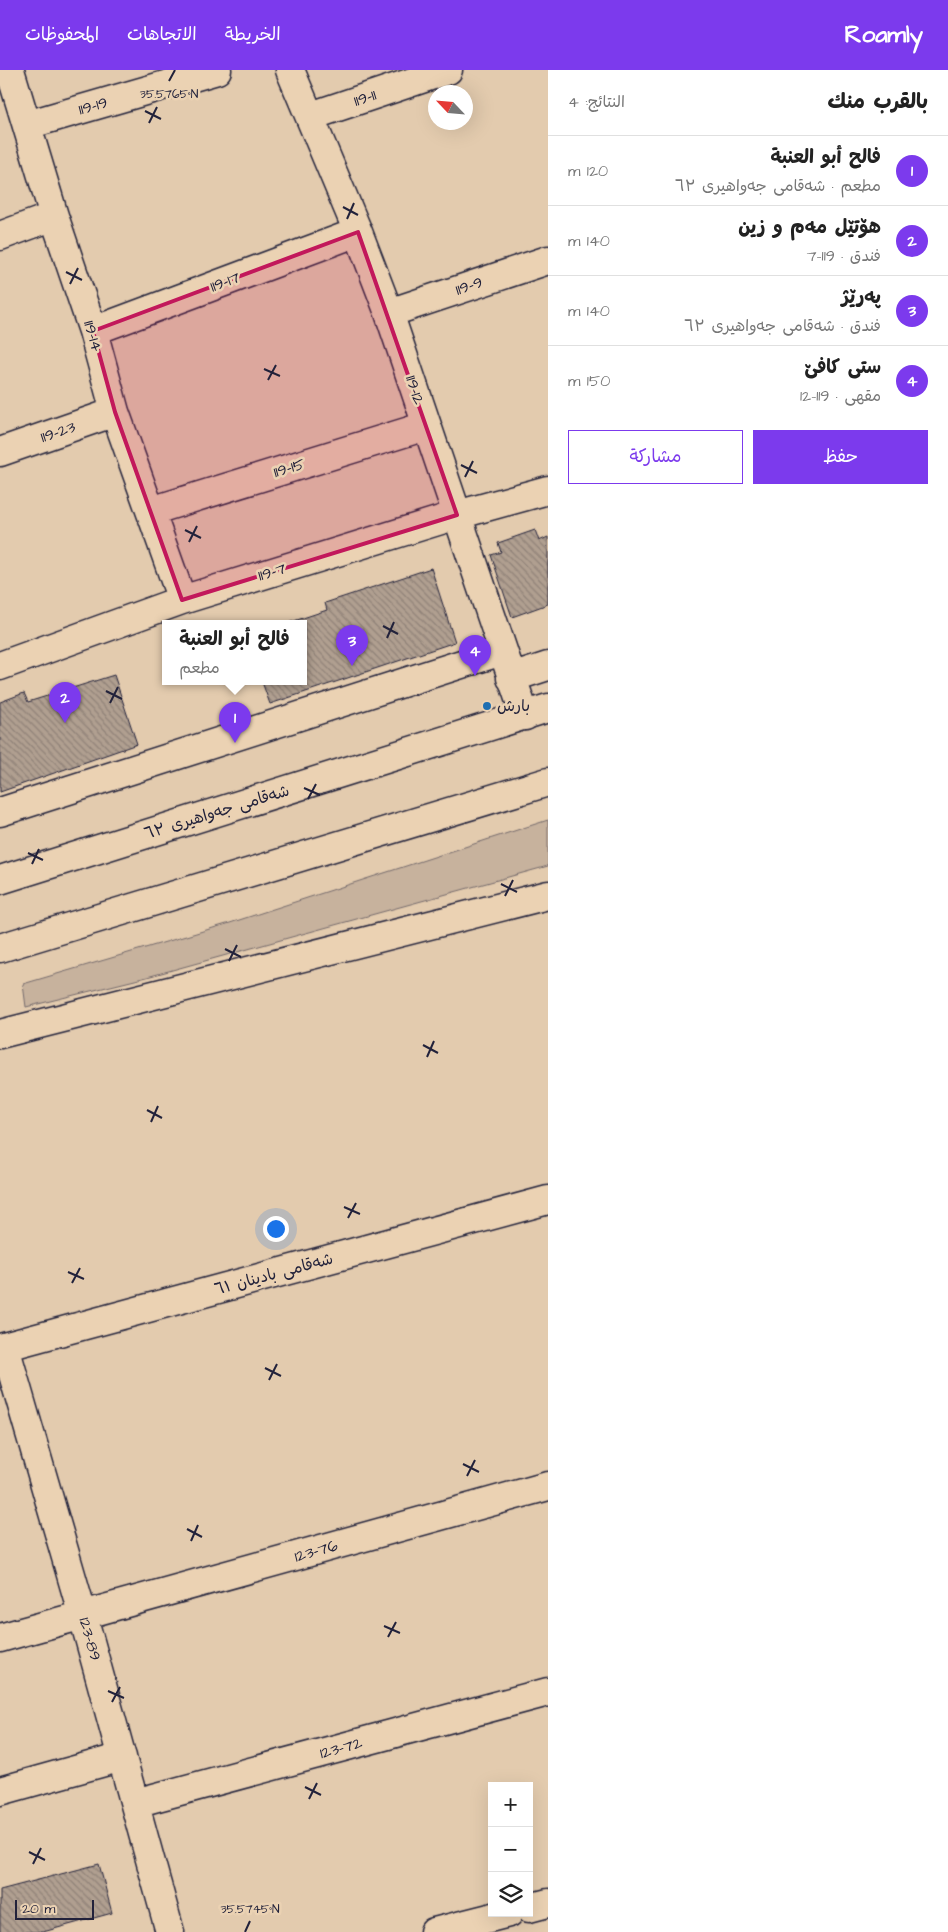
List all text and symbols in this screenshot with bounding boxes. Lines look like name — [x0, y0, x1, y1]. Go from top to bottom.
text: Roamly — [845, 18, 923, 52]
text: المحفوظات — [25, 22, 99, 47]
text: الاتجاهات — [127, 22, 197, 47]
text: الخريطة — [225, 22, 281, 47]
street label: 119-11 — [351, 84, 379, 112]
north arrow — [428, 85, 473, 130]
text: 35.5765°N — [140, 86, 199, 103]
text: بالقرب منك — [827, 87, 928, 116]
street label: 119-19 — [76, 91, 110, 121]
text: النتائج: 4 — [568, 91, 625, 113]
text: فالح أبو العنبة — [771, 144, 881, 171]
text: 120 m — [568, 160, 608, 182]
text: 1 — [911, 160, 913, 182]
text: مطعم · شەقامی جەواهیری ٦٣ — [675, 175, 881, 197]
text: هۆتێل مەم و زین — [738, 214, 881, 241]
text: 140 m — [568, 230, 610, 252]
text: 2 — [907, 230, 917, 252]
text: فندق · 119-7 — [807, 245, 881, 267]
street label: 119-17 — [207, 266, 243, 298]
street label: 119-9 — [453, 271, 485, 301]
text: پەرێژ — [842, 284, 881, 311]
text: 140 m — [568, 300, 610, 322]
text: 3 — [908, 300, 916, 322]
text: فندق · شەقامی جەواهیری ٦٣ — [684, 315, 881, 337]
street label: 119-14 — [78, 318, 108, 354]
text: ستی کافێ — [804, 354, 881, 381]
text: 150 m — [568, 370, 610, 392]
text: 4 — [907, 370, 917, 392]
street label: 119-12 — [400, 373, 430, 407]
text: مقهى · 119-12 — [800, 385, 881, 407]
street label: 119-23 — [38, 416, 78, 448]
button: مشاركة — [568, 430, 743, 484]
button: حفظ — [753, 430, 928, 484]
street label: 119-15 — [271, 453, 308, 483]
street label: 119-7 — [255, 557, 289, 587]
popup — [162, 620, 307, 685]
pin: 3 — [336, 625, 368, 666]
text: فالح أبو العنبة — [179, 626, 290, 653]
pin: 4 — [459, 635, 491, 676]
text: مطعم — [179, 657, 220, 679]
pin: 2 — [49, 682, 81, 723]
place label: بارش — [497, 695, 530, 717]
marker: بارش — [481, 700, 493, 712]
pin: 1 — [219, 702, 251, 743]
street label: شەقامی جەواهیری ٦٣ — [142, 780, 292, 844]
your location — [263, 1216, 289, 1242]
street label: شەقامی بادینان ٦١ — [212, 1248, 336, 1300]
street label: 123-76 — [292, 1534, 340, 1568]
street label: 123-89 — [73, 1615, 107, 1663]
street label: 123-72 — [317, 1732, 365, 1764]
map controls — [488, 1782, 533, 1917]
button: + — [488, 1782, 533, 1827]
button: − — [488, 1827, 533, 1872]
button: layers — [488, 1872, 533, 1917]
scale bar — [15, 1897, 94, 1920]
text: 20 m — [22, 1899, 55, 1919]
text: 35.5745°N — [221, 1901, 280, 1918]

